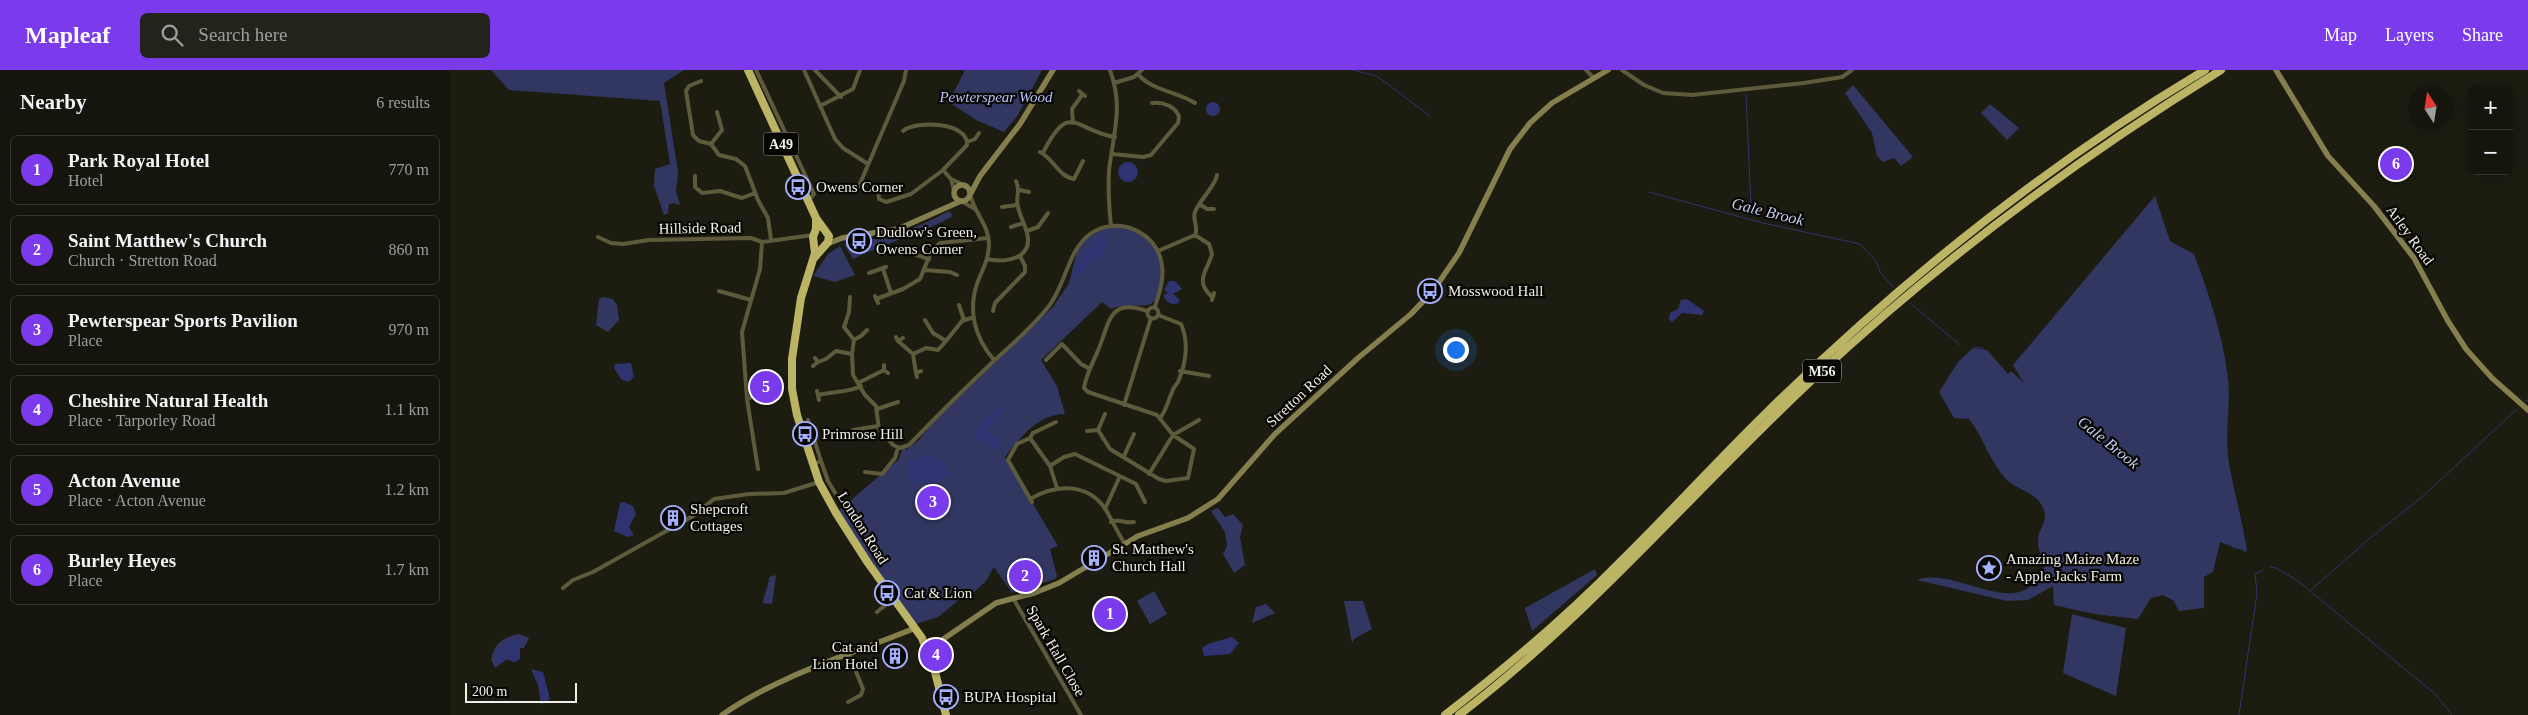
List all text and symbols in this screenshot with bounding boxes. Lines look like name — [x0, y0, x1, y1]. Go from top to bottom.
search box — [140, 13, 490, 58]
icon: search — [158, 21, 186, 49]
text: Mapleaf — [25, 22, 110, 48]
text: Search here — [198, 24, 287, 45]
text: Map — [2324, 25, 2357, 45]
text: Layers — [2385, 25, 2434, 45]
text: Share — [2462, 25, 2503, 45]
north arrow — [2408, 85, 2453, 130]
map controls — [2468, 85, 2513, 175]
button: + — [2468, 85, 2513, 130]
park label: Pewterspear Wood — [938, 89, 1053, 105]
text: Nearby — [20, 90, 87, 114]
text: 6 results — [376, 94, 430, 111]
button: − — [2468, 130, 2513, 175]
road number: A49 — [764, 132, 798, 156]
pin: 6 — [2380, 145, 2412, 183]
text: Park Royal Hotel — [68, 150, 209, 171]
text: 1 — [33, 161, 41, 178]
text: 770 m — [389, 161, 429, 178]
text: Hotel — [68, 172, 104, 189]
bus stop icon: Owens Corner — [785, 174, 811, 200]
place label: Owens Corner — [816, 179, 903, 195]
water label: Gale Brook — [1730, 194, 1807, 229]
street label: Arley Road — [2383, 202, 2437, 268]
street label: Hillside Road — [658, 219, 742, 237]
place label: Dudlow's Green, Owens Corner — [876, 224, 977, 257]
bus stop icon: Dudlow's Green, Owens Corner — [846, 228, 872, 254]
text: Saint Matthew's Church — [68, 230, 267, 251]
text: 2 — [33, 241, 41, 258]
text: 860 m — [389, 241, 429, 258]
text: Church · Stretton Road — [68, 252, 217, 269]
bus stop icon: Mosswood Hall — [1417, 278, 1443, 304]
place label: Mosswood Hall — [1448, 283, 1543, 299]
text: Pewterspear Sports Pavilion — [68, 310, 298, 331]
text: 3 — [33, 321, 41, 338]
text: 970 m — [389, 321, 429, 338]
text: Place — [68, 332, 103, 349]
your location — [1443, 337, 1469, 363]
road number: M56 — [1803, 360, 1841, 382]
street label: Stretton Road — [1263, 362, 1335, 430]
pin: 5 — [750, 368, 782, 406]
text: Cheshire Natural Health — [68, 390, 268, 411]
text: 4 — [33, 401, 41, 418]
text: 1.1 km — [385, 401, 429, 418]
text: Place · Tarporley Road — [68, 412, 215, 429]
water label: Gale Brook — [2075, 413, 2143, 473]
bus stop icon: Primrose Hill — [792, 421, 818, 447]
place label: Primrose Hill — [822, 426, 903, 442]
text: Acton Avenue — [68, 470, 180, 491]
text: 5 — [33, 481, 41, 498]
text: 1.2 km — [385, 481, 429, 498]
pin: 3 — [917, 483, 949, 521]
street label: London Road — [834, 489, 892, 567]
text: Place · Acton Avenue — [68, 492, 206, 509]
place label: Shepcroft Cottages — [690, 501, 749, 534]
building icon: Shepcroft Cottages — [660, 505, 686, 531]
place label: St. Matthew's Church Hall — [1112, 541, 1194, 574]
building icon: St. Matthew's Church Hall — [1081, 545, 1107, 571]
text: Burley Heyes — [68, 550, 176, 571]
place label: Amazing Maize Maze - Apple Jacks Farm — [2006, 551, 2140, 584]
place icon: Amazing Maize Maze - Apple Jacks Farm — [1976, 555, 2002, 581]
pin: 2 — [1009, 557, 1041, 595]
text: 6 — [33, 561, 41, 578]
text: 1.7 km — [385, 561, 429, 578]
text: Place — [68, 572, 103, 589]
bus stop icon: Cat & Lion — [874, 580, 900, 606]
place label: Cat & Lion — [904, 585, 973, 601]
pin: 1 — [1094, 595, 1126, 633]
street label: Spark Hall Close — [1023, 603, 1089, 700]
pin: 4 — [920, 636, 952, 674]
place label: Cat and Lion Hotel — [813, 639, 878, 672]
building icon: Cat and Lion Hotel — [882, 643, 908, 669]
scale bar — [465, 680, 578, 703]
text: 200 m — [472, 684, 507, 699]
bus stop icon: BUPA Hospital — [933, 684, 959, 710]
place label: BUPA Hospital — [964, 689, 1056, 705]

